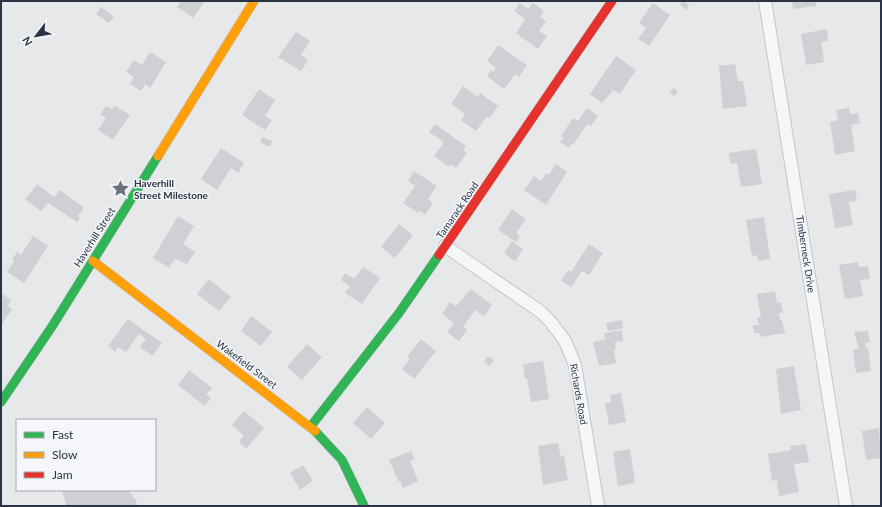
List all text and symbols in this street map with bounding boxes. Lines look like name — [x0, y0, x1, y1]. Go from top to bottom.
north arrow — [16, 16, 56, 56]
text: N — [19, 34, 35, 48]
place label: Haverhill Street Milestone — [134, 177, 209, 201]
place icon: Haverhill Street Milestone — [111, 179, 131, 199]
street label: Tamarack Road — [434, 179, 480, 241]
street label: Haverhill Street — [71, 205, 117, 269]
street label: Timberneck Drive — [794, 214, 818, 294]
street label: Wakefield Street — [214, 337, 280, 391]
street label: Richards Road — [568, 362, 590, 426]
legend — [16, 419, 156, 491]
text: Fast — [52, 427, 74, 442]
text: Slow — [52, 447, 78, 462]
text: Jam — [52, 467, 73, 482]

